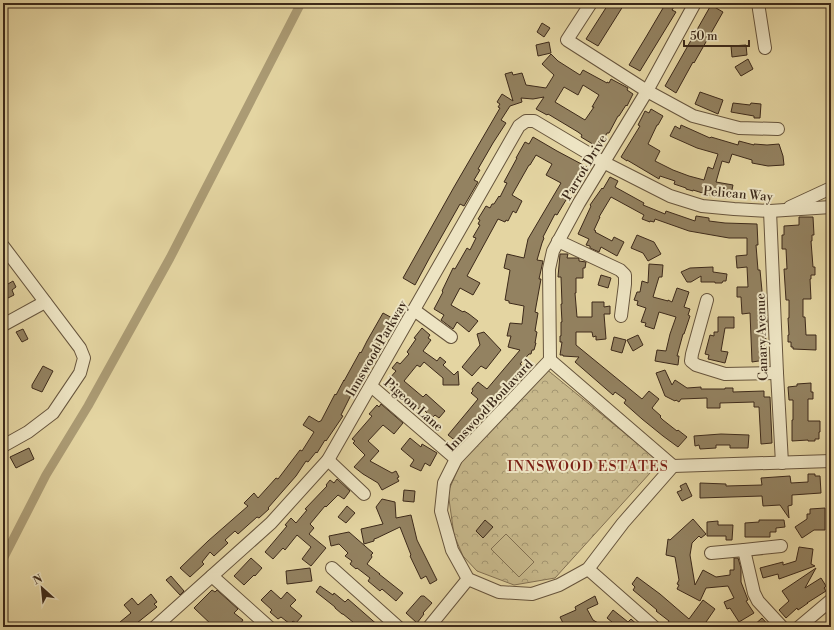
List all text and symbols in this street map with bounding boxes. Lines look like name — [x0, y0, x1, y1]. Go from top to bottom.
scale bar — [684, 22, 749, 48]
text: 50 m — [690, 29, 718, 44]
street label: Parrot Drive — [559, 131, 611, 203]
street label: Pelican Way — [702, 183, 774, 205]
street label: Canary Avenue — [752, 292, 772, 381]
street label: Innswood Parkway — [343, 297, 411, 400]
street label: Innswood Boulavard — [443, 356, 537, 455]
street label: Pigeon Lane — [380, 375, 447, 435]
district label: INNSWOOD ESTATES — [507, 458, 669, 476]
north arrow — [22, 568, 62, 608]
text: N — [31, 572, 45, 588]

